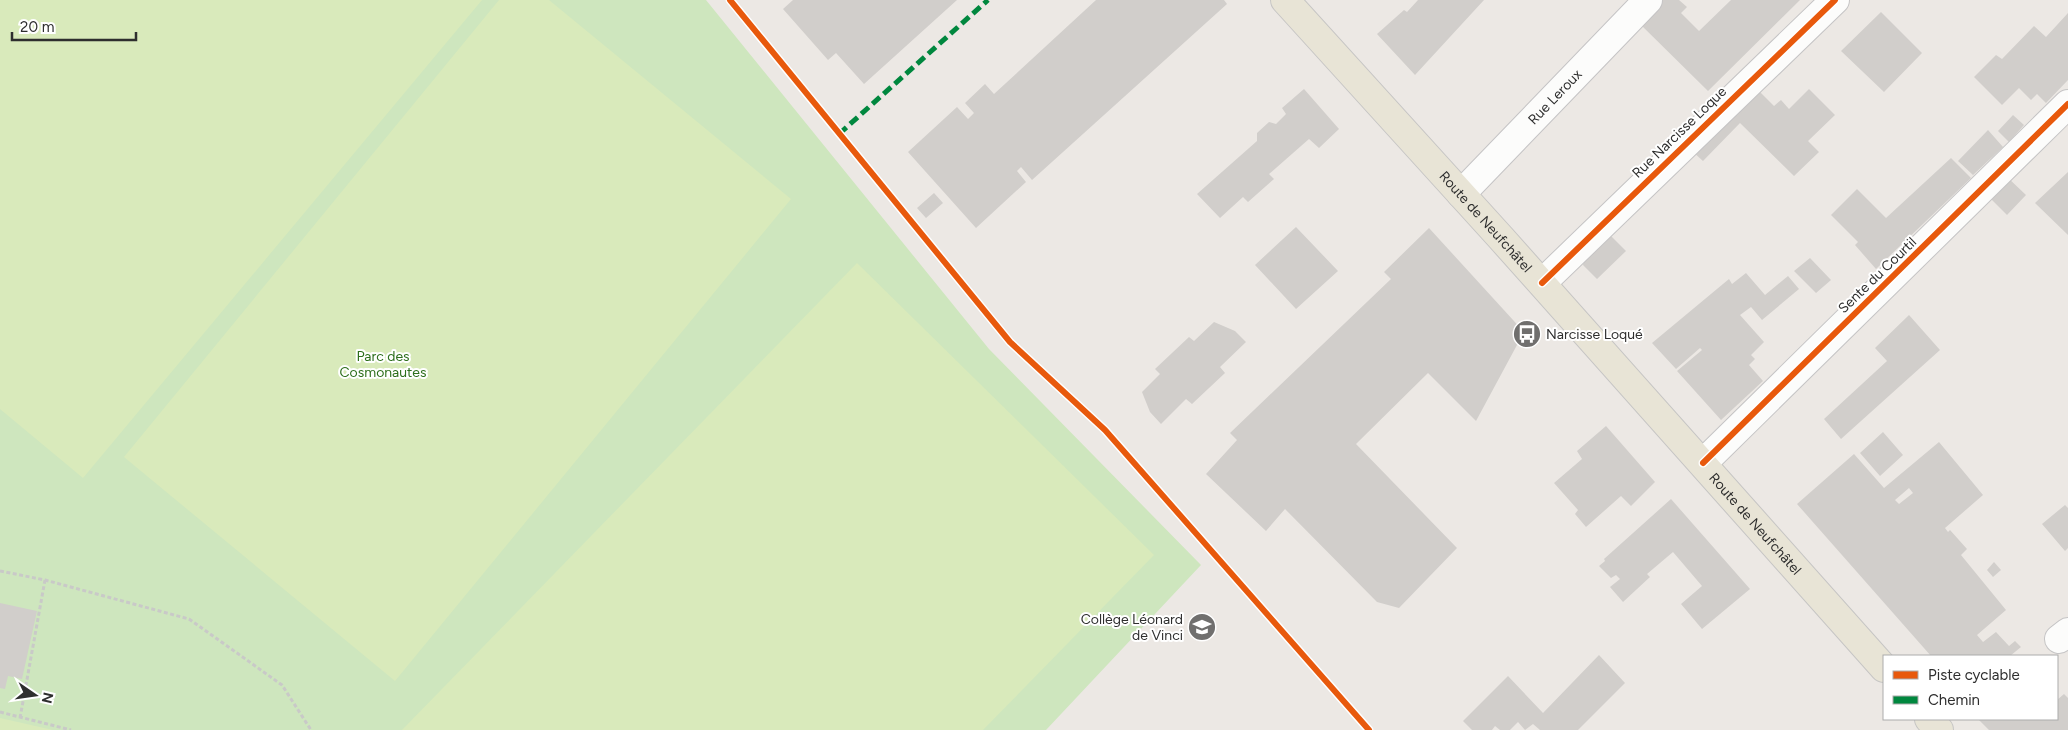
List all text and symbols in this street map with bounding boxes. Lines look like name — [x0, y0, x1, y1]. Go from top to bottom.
scale bar — [12, 10, 136, 42]
text: 20 m — [20, 18, 54, 36]
street label: Rue Leroux — [1525, 66, 1586, 128]
street label: Rue Narcisse Loque — [1629, 83, 1730, 182]
street label: Route de Neufchâtel — [1435, 168, 1535, 276]
street label: Sente du Courtil — [1835, 234, 1920, 317]
bus stop icon: Narcisse Loqué — [1512, 319, 1542, 349]
place label: Narcisse Loqué — [1546, 326, 1643, 343]
park label: Parc des Cosmonautes — [340, 348, 426, 381]
street label: Route de Neufchâtel — [1705, 470, 1805, 578]
place label: Collège Léonard de Vinci — [1081, 611, 1183, 644]
school or university icon: Collège Léonard de Vinci — [1187, 612, 1217, 642]
legend — [1883, 655, 2058, 720]
text: Piste cyclable — [1928, 666, 2020, 684]
north arrow — [10, 670, 60, 720]
text: N — [38, 691, 57, 705]
text: Chemin — [1928, 691, 1980, 709]

